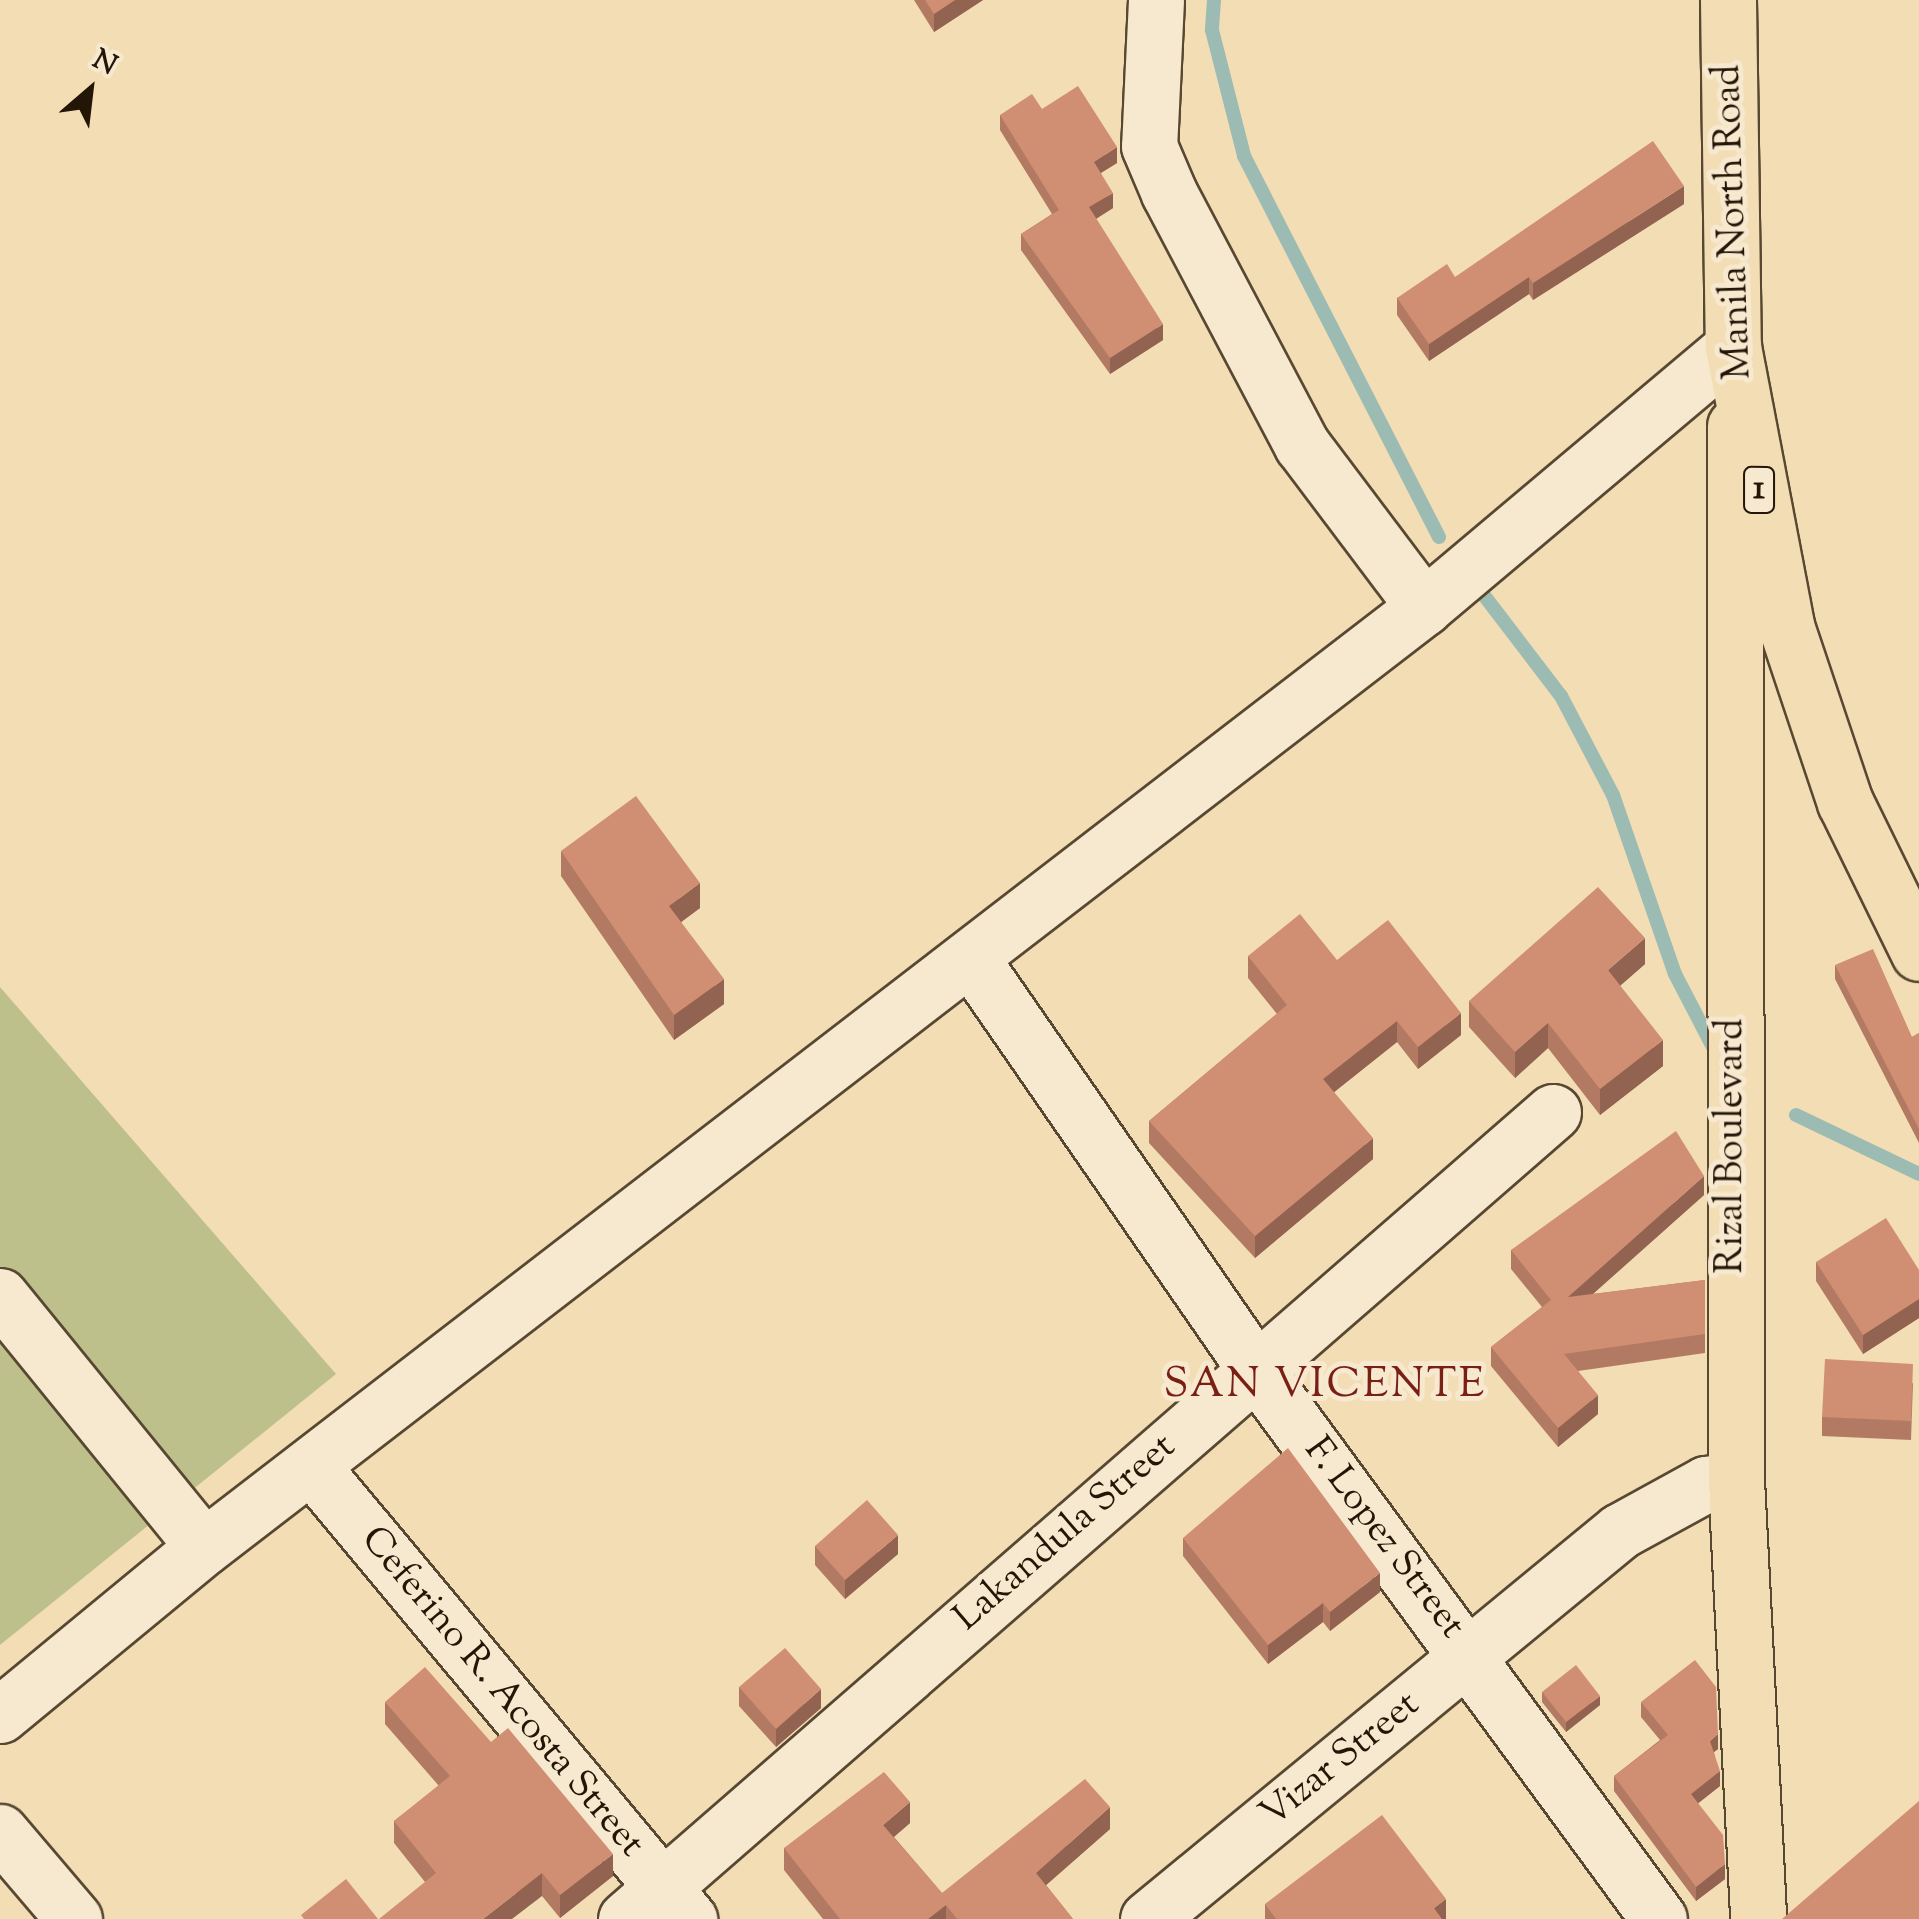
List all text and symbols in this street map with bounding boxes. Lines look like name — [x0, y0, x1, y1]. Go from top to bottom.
north arrow — [40, 40, 140, 140]
text: N — [85, 41, 123, 86]
street label: Manila North Road — [1707, 64, 1763, 380]
road number: 1 — [1742, 460, 1776, 520]
street label: Rizal Boulevard — [1710, 1018, 1756, 1274]
district label: SAN VICENTE — [1163, 1361, 1487, 1411]
street label: Lakandula Street — [946, 1426, 1186, 1642]
street label: F. Lopez Street — [1293, 1430, 1473, 1648]
street label: Ceferino R. Acosta Street — [350, 1519, 652, 1867]
street label: Vizar Street — [1252, 1683, 1430, 1839]

